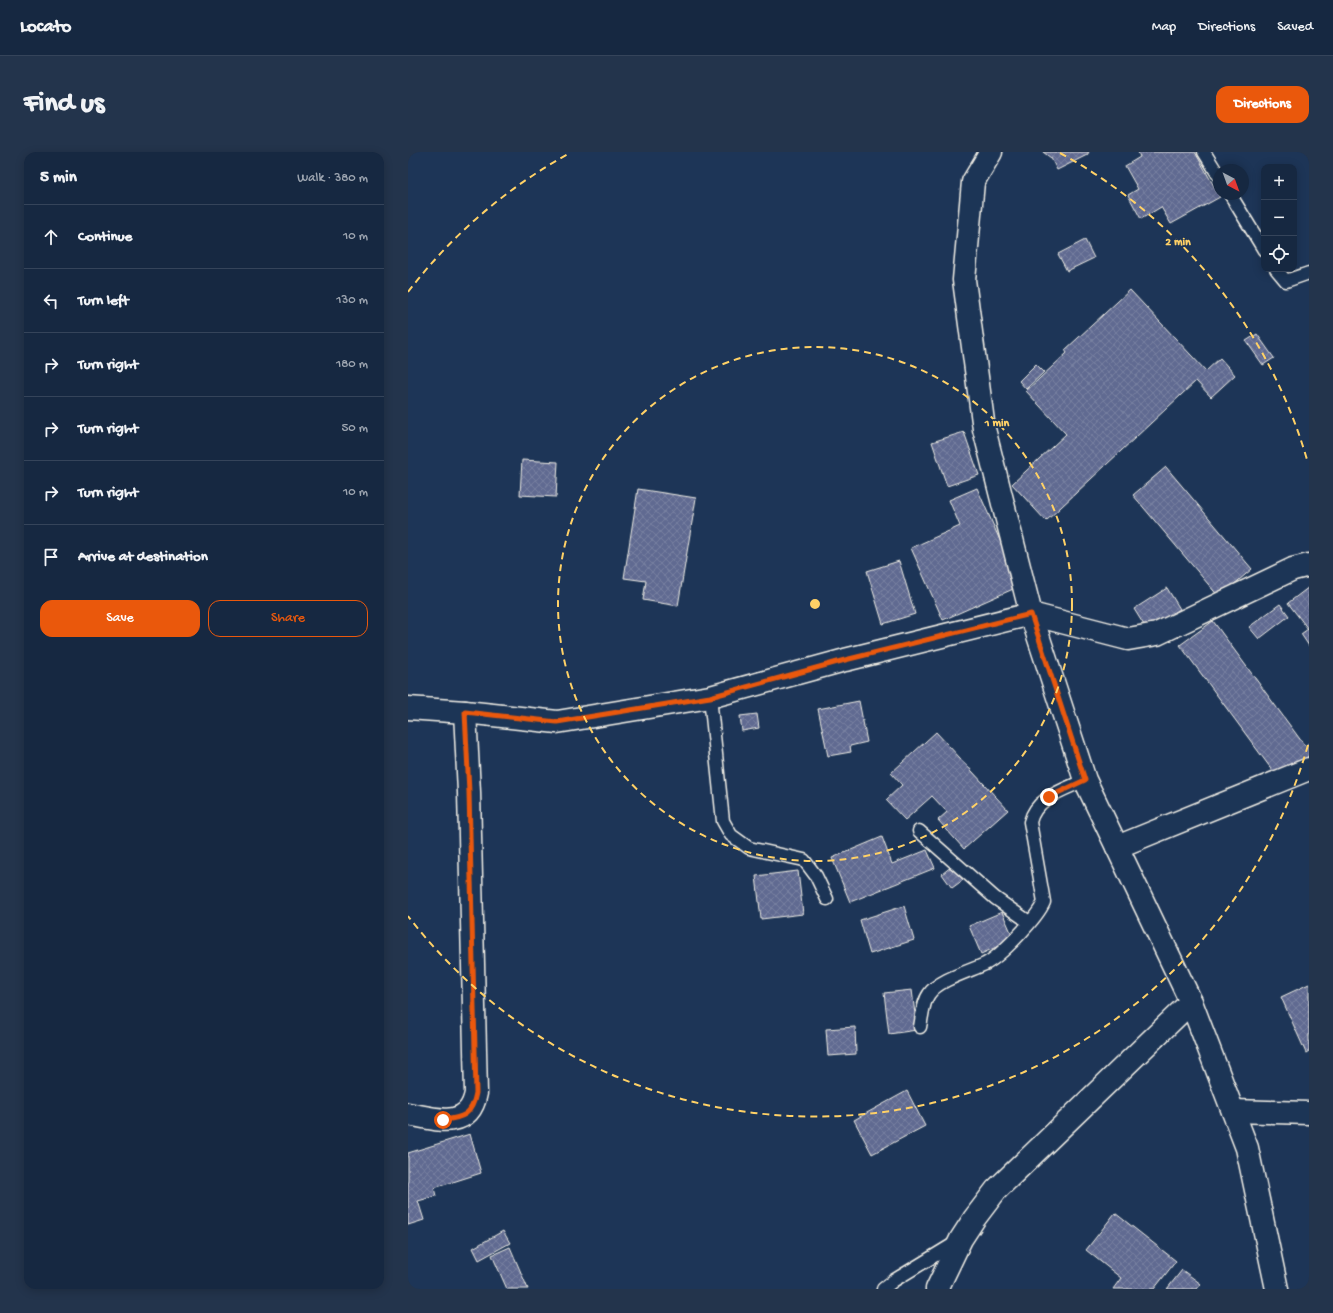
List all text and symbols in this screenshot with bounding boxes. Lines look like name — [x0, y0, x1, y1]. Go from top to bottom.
text: Locato — [20, 16, 71, 39]
text: Map — [1152, 19, 1176, 36]
text: Directions — [1198, 19, 1255, 36]
text: Saved — [1277, 19, 1313, 36]
button: Directions — [1216, 86, 1309, 123]
text: Find us — [24, 88, 104, 121]
north arrow — [1213, 164, 1249, 200]
map controls — [1261, 164, 1297, 272]
button: + — [1261, 164, 1297, 200]
text: 5 min — [40, 168, 77, 188]
text: Walk · 380 m — [297, 171, 368, 186]
button: − — [1261, 200, 1297, 236]
icon: ahead — [40, 226, 62, 248]
text: Continue — [78, 228, 132, 246]
text: 10 m — [343, 229, 368, 244]
text: 2 min — [1165, 236, 1191, 250]
button: locate — [1261, 236, 1297, 272]
icon: left — [40, 290, 62, 312]
text: Turn left — [78, 292, 129, 310]
text: 130 m — [336, 293, 368, 308]
icon: right — [40, 354, 62, 376]
text: Turn right — [78, 356, 138, 374]
text: 180 m — [336, 357, 368, 372]
text: 1 min — [984, 417, 1010, 431]
icon: right — [40, 418, 62, 440]
text: Turn right — [78, 420, 138, 438]
text: 50 m — [341, 421, 368, 436]
icon: right — [40, 482, 62, 504]
text: Turn right — [78, 484, 138, 502]
text: 10 m — [343, 485, 368, 500]
icon: arrive — [40, 546, 62, 568]
text: Arrive at destination — [78, 548, 208, 566]
centre of rings — [808, 597, 822, 611]
button: Save — [40, 600, 200, 637]
button: Share — [208, 600, 368, 637]
route end — [1040, 788, 1058, 806]
route start — [434, 1111, 452, 1129]

